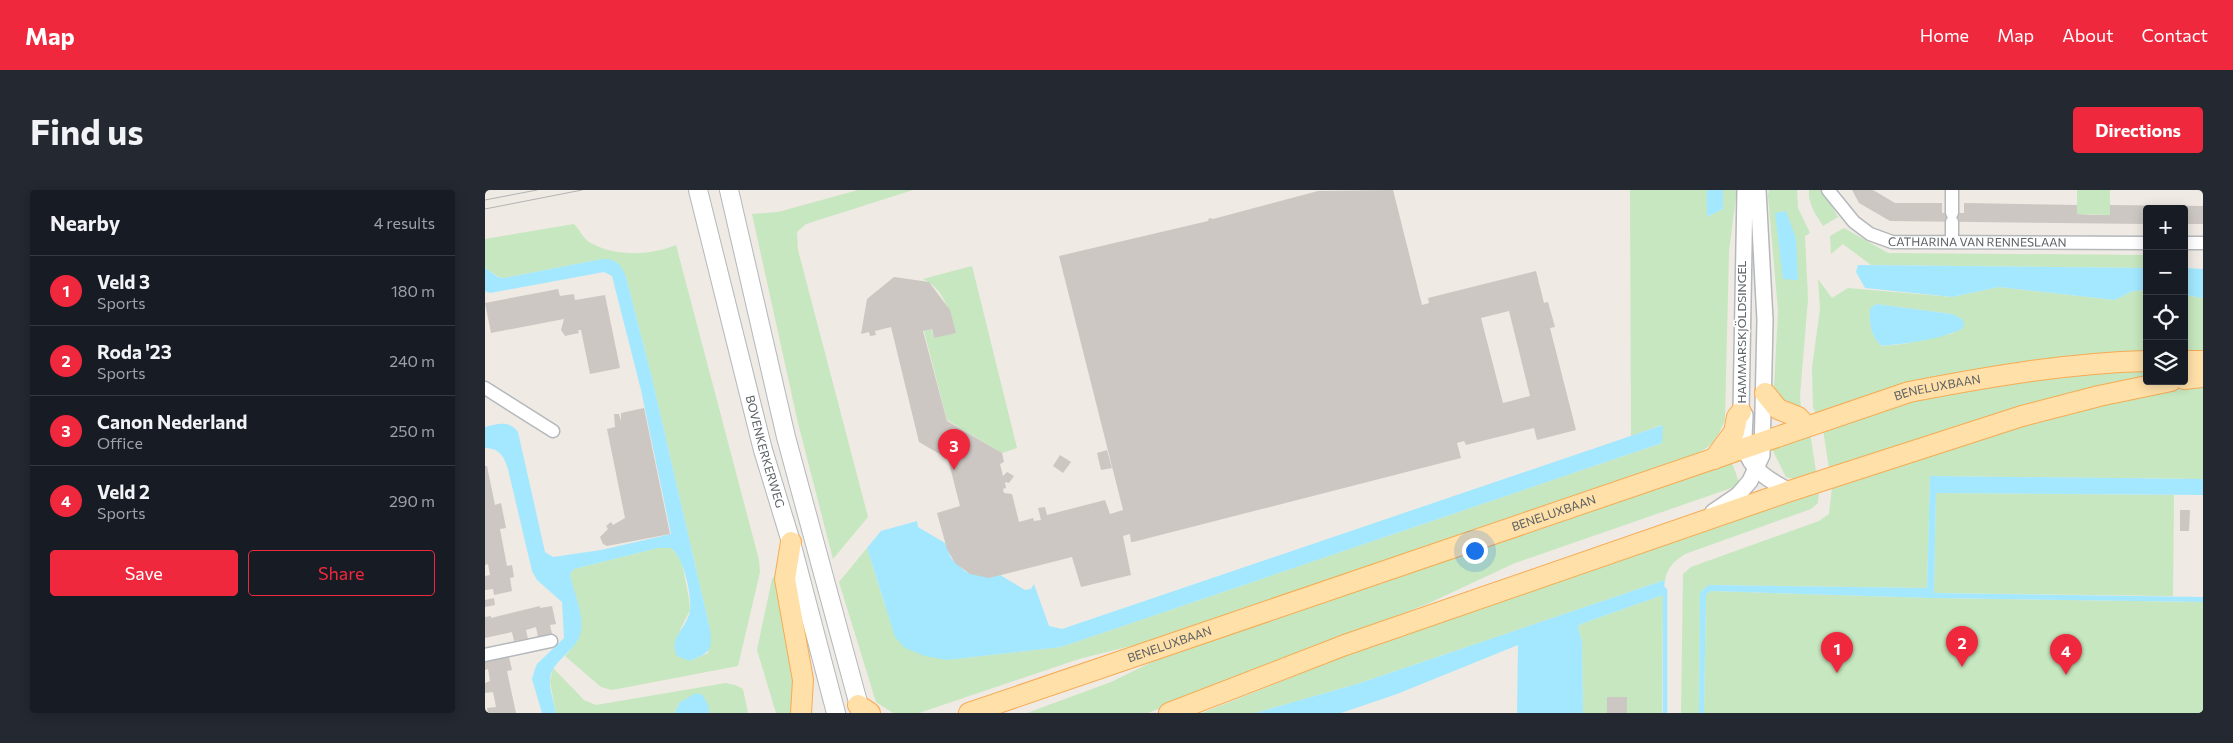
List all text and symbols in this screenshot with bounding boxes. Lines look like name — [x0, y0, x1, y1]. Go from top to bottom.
text: Map — [25, 21, 75, 50]
text: Home — [1920, 24, 1969, 46]
text: Map — [1997, 24, 2034, 46]
text: About — [2062, 24, 2114, 46]
text: Contact — [2142, 24, 2208, 46]
button: Directions — [2073, 107, 2203, 153]
text: Find us — [30, 109, 144, 152]
map controls — [2143, 205, 2188, 385]
button: + — [2143, 205, 2188, 250]
text: Nearby — [50, 210, 120, 235]
text: 4 results — [374, 213, 435, 232]
street label: CATHARINA VAN RENNESLAAN — [1888, 234, 2067, 249]
button: − — [2143, 250, 2188, 295]
street label: HAMMARSKJÖLDSINGEL — [1734, 260, 1749, 403]
text: Veld 3 — [97, 270, 150, 293]
text: 1 — [62, 281, 70, 300]
text: 180 m — [391, 281, 435, 300]
text: Sports — [97, 293, 146, 312]
button: locate — [2143, 295, 2188, 340]
text: Roda '23 — [97, 340, 172, 363]
button: layers — [2143, 340, 2188, 385]
text: 2 — [61, 351, 71, 370]
text: 240 m — [389, 351, 435, 370]
text: Sports — [97, 363, 146, 382]
street label: BENELUXBAAN — [1892, 371, 1982, 403]
street label: BOVENKERKERWEG — [744, 394, 788, 509]
text: Canon Nederland — [97, 410, 247, 433]
text: 3 — [61, 421, 71, 440]
text: 250 m — [389, 421, 435, 440]
pin: 3 — [938, 429, 970, 470]
text: Office — [97, 433, 143, 452]
text: Veld 2 — [97, 480, 150, 503]
text: 4 — [61, 491, 71, 510]
text: 290 m — [389, 491, 435, 510]
street label: BENELUXBAAN — [1510, 491, 1597, 533]
text: Sports — [97, 503, 146, 522]
your location — [1462, 538, 1488, 564]
button: Save — [50, 550, 238, 596]
button: Share — [248, 550, 435, 596]
street label: BENELUXBAAN — [1125, 623, 1213, 664]
pin: 2 — [1946, 626, 1978, 667]
pin: 1 — [1821, 632, 1853, 673]
pin: 4 — [2050, 634, 2082, 675]

